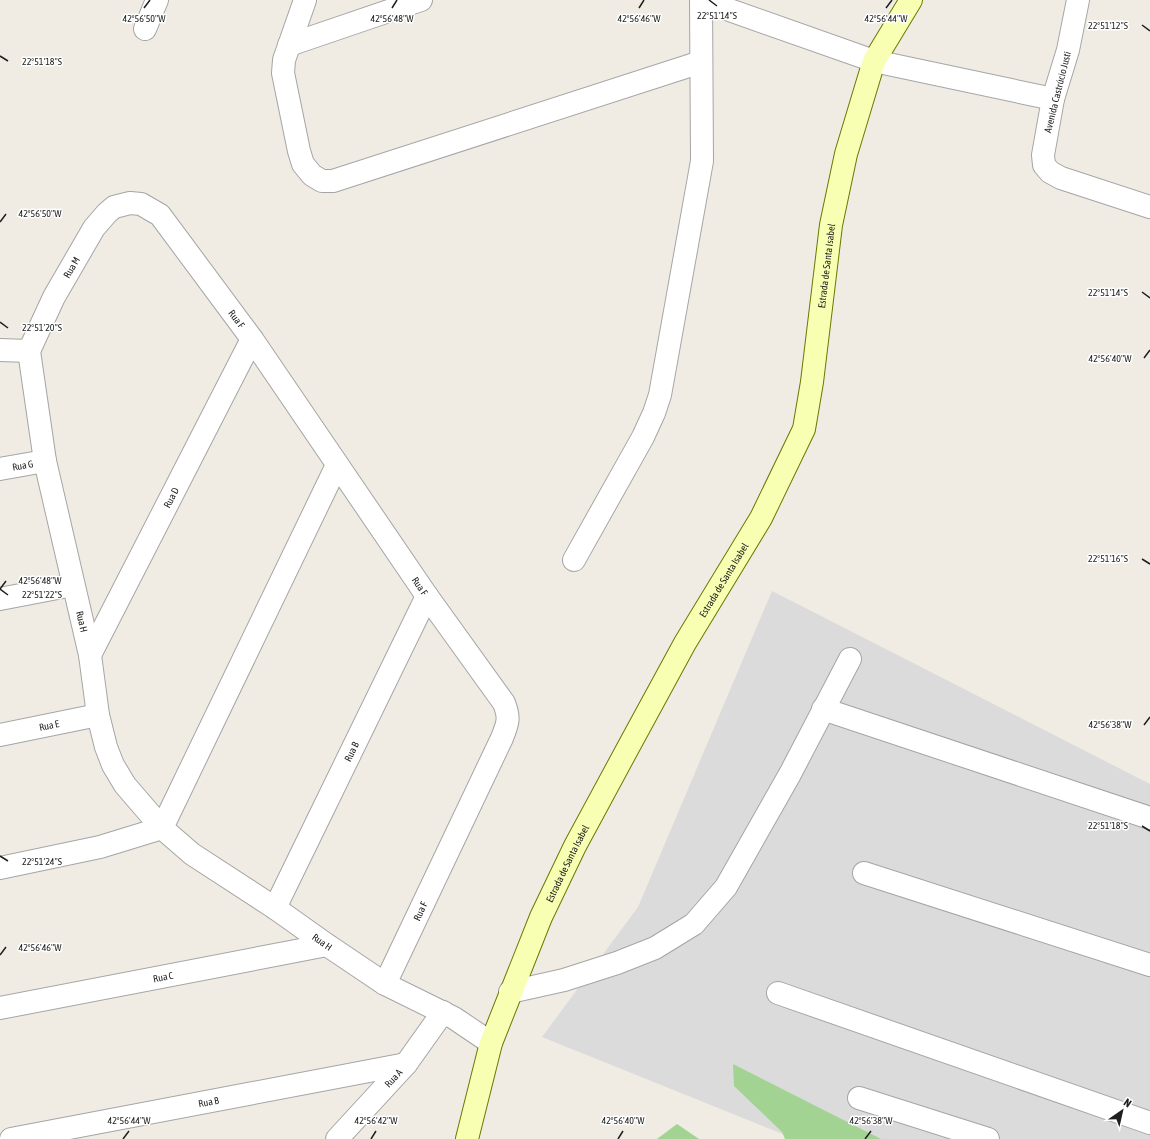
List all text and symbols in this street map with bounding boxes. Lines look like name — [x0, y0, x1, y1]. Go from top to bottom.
text: 22°51'14"S — [697, 10, 737, 21]
text: 42°56'50"W — [122, 13, 166, 24]
text: 42°56'48"W — [370, 13, 414, 24]
text: 42°56'46"W — [617, 13, 661, 24]
text: 42°56'44"W — [864, 13, 908, 24]
text: 22°51'12"S — [1088, 20, 1128, 31]
street label: Avenida Castrúcio Justi — [1042, 50, 1073, 134]
text: 22°51'18"S — [22, 56, 62, 67]
text: 42°56'50"W — [18, 208, 62, 219]
street label: Estrada de Santa Isabel — [816, 222, 837, 309]
street label: Rua M — [61, 255, 82, 280]
text: 22°51'14"S — [1088, 287, 1128, 298]
street label: Rua F — [226, 308, 247, 330]
text: 22°51'20"S — [22, 322, 62, 333]
text: 42°56'40"W — [1088, 353, 1132, 364]
street label: Rua G — [11, 458, 34, 473]
street label: Rua D — [161, 485, 181, 510]
street label: Estrada de Santa Isabel — [697, 541, 751, 619]
text: 22°51'16"S — [1088, 553, 1128, 564]
text: 42°56'48"W — [18, 575, 62, 586]
street label: Rua F — [410, 575, 430, 598]
text: 22°51'22"S — [22, 589, 62, 600]
street label: Rua H — [74, 610, 90, 633]
street label: Rua E — [38, 718, 61, 733]
text: 42°56'38"W — [1088, 719, 1132, 730]
street label: Rua B — [342, 740, 361, 763]
text: 22°51'18"S — [1088, 820, 1128, 831]
street label: Estrada de Santa Isabel — [544, 823, 591, 904]
text: 22°51'24"S — [22, 856, 62, 867]
street label: Rua F — [411, 900, 430, 923]
street label: Rua H — [310, 931, 334, 953]
text: 42°56'46"W — [18, 942, 62, 953]
street label: Rua C — [152, 970, 175, 984]
street label: Rua A — [382, 1067, 405, 1090]
north arrow — [1102, 1091, 1142, 1131]
street label: Rua B — [197, 1095, 220, 1109]
text: N — [1122, 1096, 1134, 1110]
text: 42°56'44"W — [107, 1115, 151, 1126]
text: 42°56'42"W — [354, 1115, 398, 1126]
text: 42°56'40"W — [601, 1115, 645, 1126]
text: 42°56'38"W — [849, 1115, 893, 1126]

